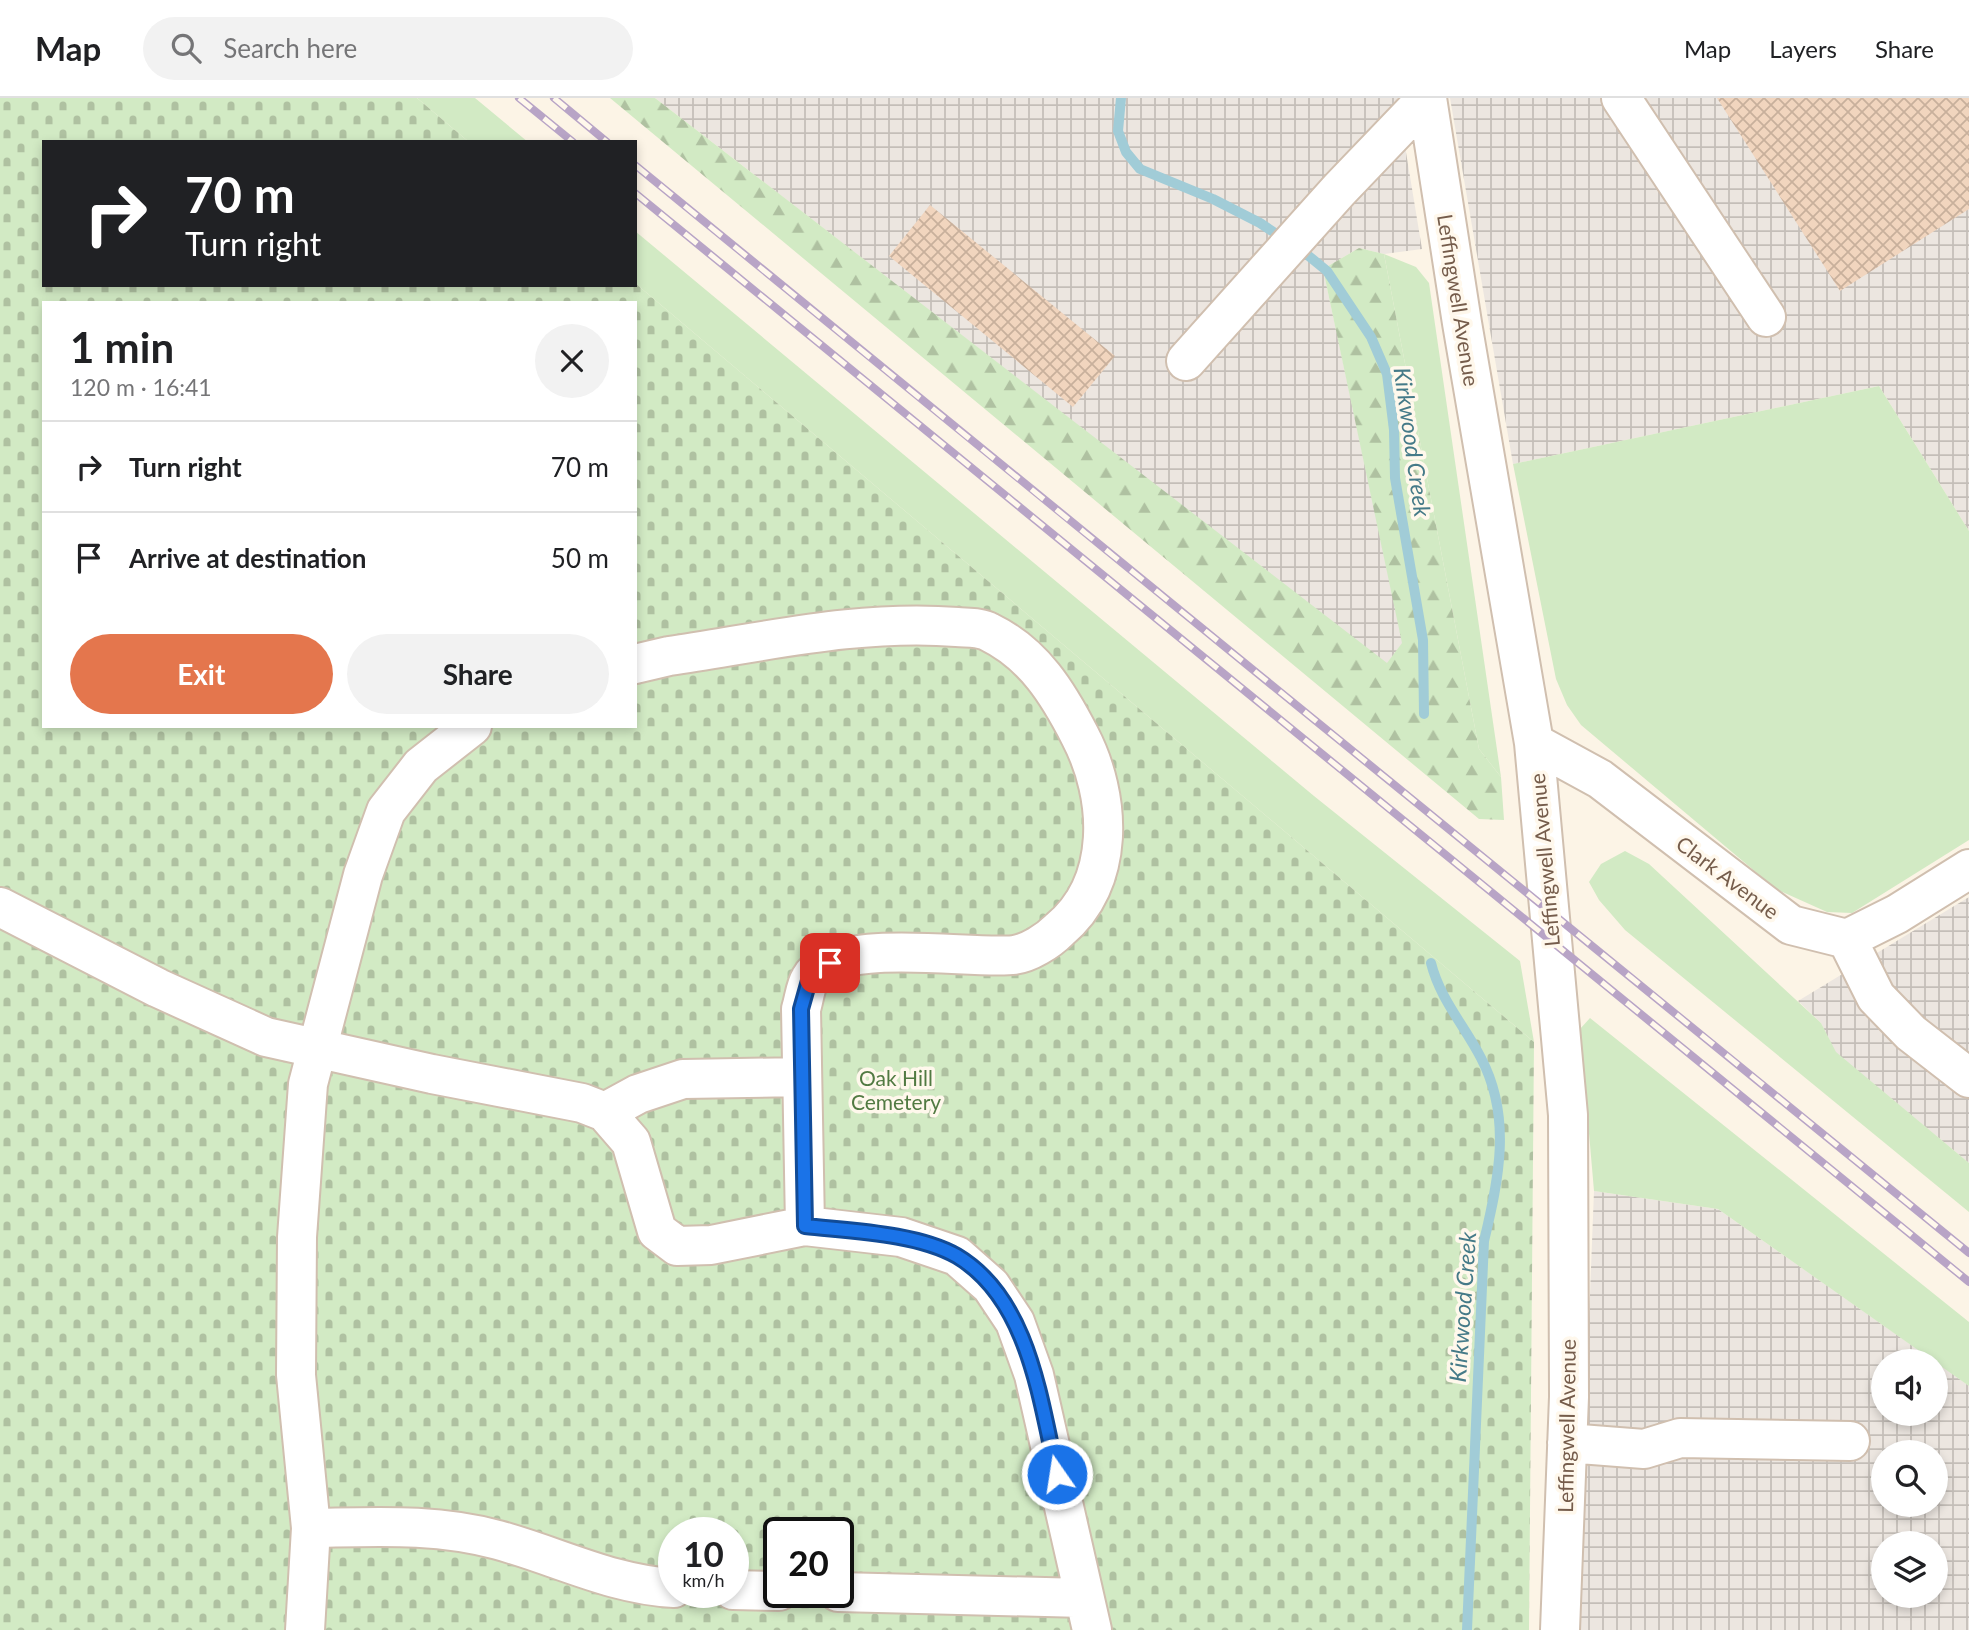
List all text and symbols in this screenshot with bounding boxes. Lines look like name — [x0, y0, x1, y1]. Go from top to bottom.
search box — [143, 17, 633, 80]
text: Map — [35, 28, 101, 68]
icon: search — [167, 29, 205, 67]
text: Search here — [223, 32, 357, 64]
text: Map — [1684, 34, 1731, 63]
text: Layers — [1769, 34, 1837, 63]
text: Share — [1875, 34, 1934, 63]
text: 70 m — [185, 165, 295, 223]
icon: right — [70, 168, 161, 259]
street label: Leffingwell Avenue — [1433, 212, 1485, 388]
text: Turn right — [185, 224, 321, 263]
text: 1 min — [70, 322, 174, 372]
button: close — [535, 324, 609, 398]
water label: Kirkwood Creek — [1389, 365, 1438, 520]
text: 120 m · 16:41 — [70, 373, 212, 401]
icon: right — [70, 448, 108, 486]
text: Turn right — [129, 451, 242, 483]
text: 70 m — [551, 451, 609, 483]
icon: arrive — [70, 539, 108, 577]
text: Arrive at destination — [129, 542, 366, 574]
text: 50 m — [551, 542, 609, 574]
button: Exit — [70, 634, 333, 714]
button: Share — [347, 634, 609, 714]
street label: Leffingwell Avenue — [1524, 772, 1564, 948]
street label: Clark Avenue — [1672, 830, 1784, 924]
pin — [800, 933, 860, 993]
icon: arrive — [811, 944, 849, 982]
park label: Oak Hill Cemetery — [851, 1065, 941, 1114]
water label: Kirkwood Creek — [1443, 1230, 1481, 1383]
street label: Leffingwell Avenue — [1552, 1339, 1580, 1513]
map controls — [1871, 1349, 1948, 1608]
button: sound — [1871, 1349, 1948, 1426]
position arrow — [1020, 1437, 1094, 1511]
button: search — [1871, 1440, 1948, 1517]
speed limit sign: 20 — [763, 1517, 854, 1608]
button: layers — [1871, 1531, 1948, 1608]
text: 10 — [683, 1532, 724, 1574]
text: km/h — [682, 1569, 725, 1591]

